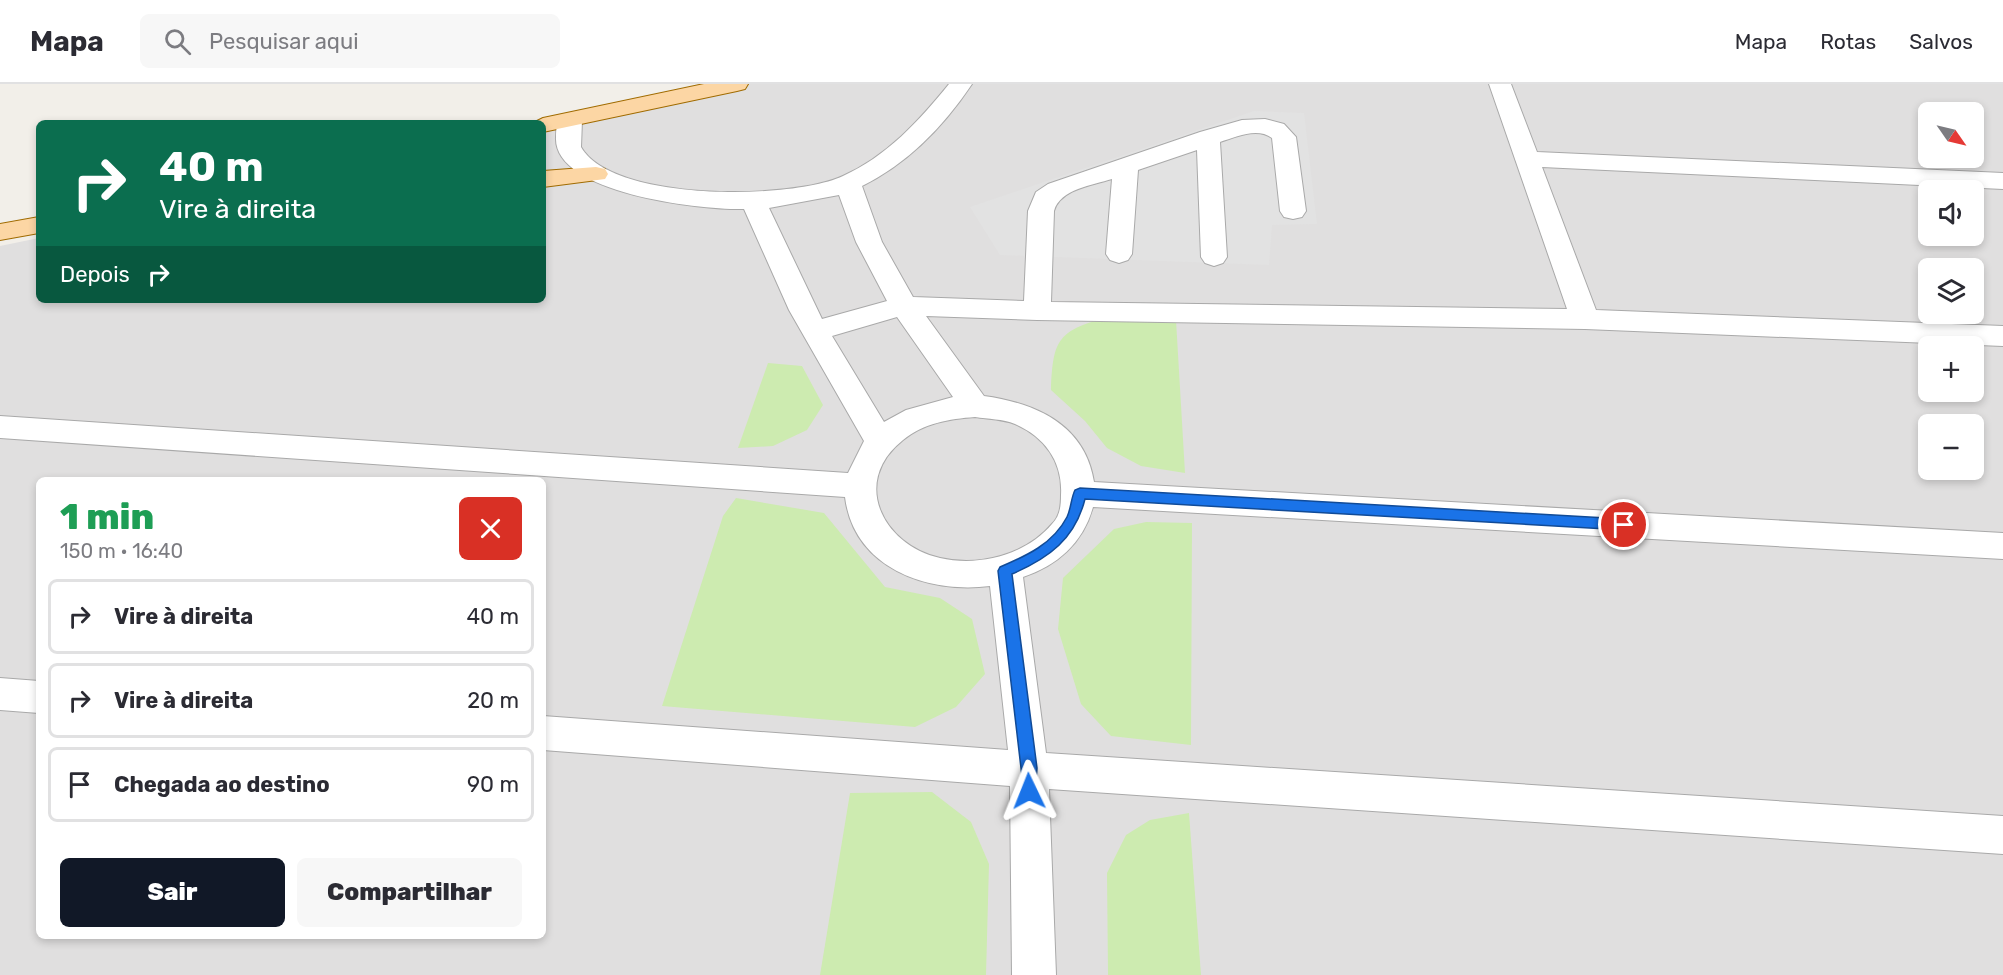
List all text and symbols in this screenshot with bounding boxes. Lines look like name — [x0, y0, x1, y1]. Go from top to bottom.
search box — [140, 14, 560, 68]
text: Mapa — [30, 25, 104, 58]
icon: search — [161, 25, 194, 58]
text: Pesquisar aqui — [209, 28, 359, 55]
text: Mapa — [1735, 29, 1787, 54]
text: Rotas — [1820, 29, 1876, 54]
text: Salvos — [1909, 29, 1973, 54]
north arrow — [1918, 102, 1984, 168]
map controls — [1918, 102, 1984, 480]
text: 40 m — [159, 142, 264, 192]
icon: right — [60, 144, 138, 222]
button: sound — [1918, 180, 1984, 246]
text: Vire à direita — [159, 193, 316, 225]
icon: right — [142, 258, 175, 291]
button: layers — [1918, 258, 1984, 324]
text: Depois — [60, 261, 130, 288]
button: + — [1918, 336, 1984, 402]
button: − — [1918, 414, 1984, 480]
text: 1 min — [60, 495, 154, 538]
button: close — [459, 497, 522, 560]
pin — [1598, 499, 1649, 550]
icon: arrive — [1607, 508, 1640, 541]
text: 150 m · 16:40 — [60, 539, 183, 563]
icon: right — [63, 600, 96, 633]
text: Vire à direita — [114, 603, 253, 630]
text: 40 m — [466, 603, 519, 630]
icon: right — [63, 684, 96, 717]
text: Vire à direita — [114, 687, 253, 714]
text: 20 m — [467, 687, 519, 714]
position arrow — [997, 759, 1061, 823]
icon: arrive — [63, 768, 96, 801]
text: Chegada ao destino — [114, 771, 330, 798]
text: 90 m — [467, 771, 519, 798]
button: Sair — [60, 858, 285, 927]
button: Compartilhar — [297, 858, 522, 927]

